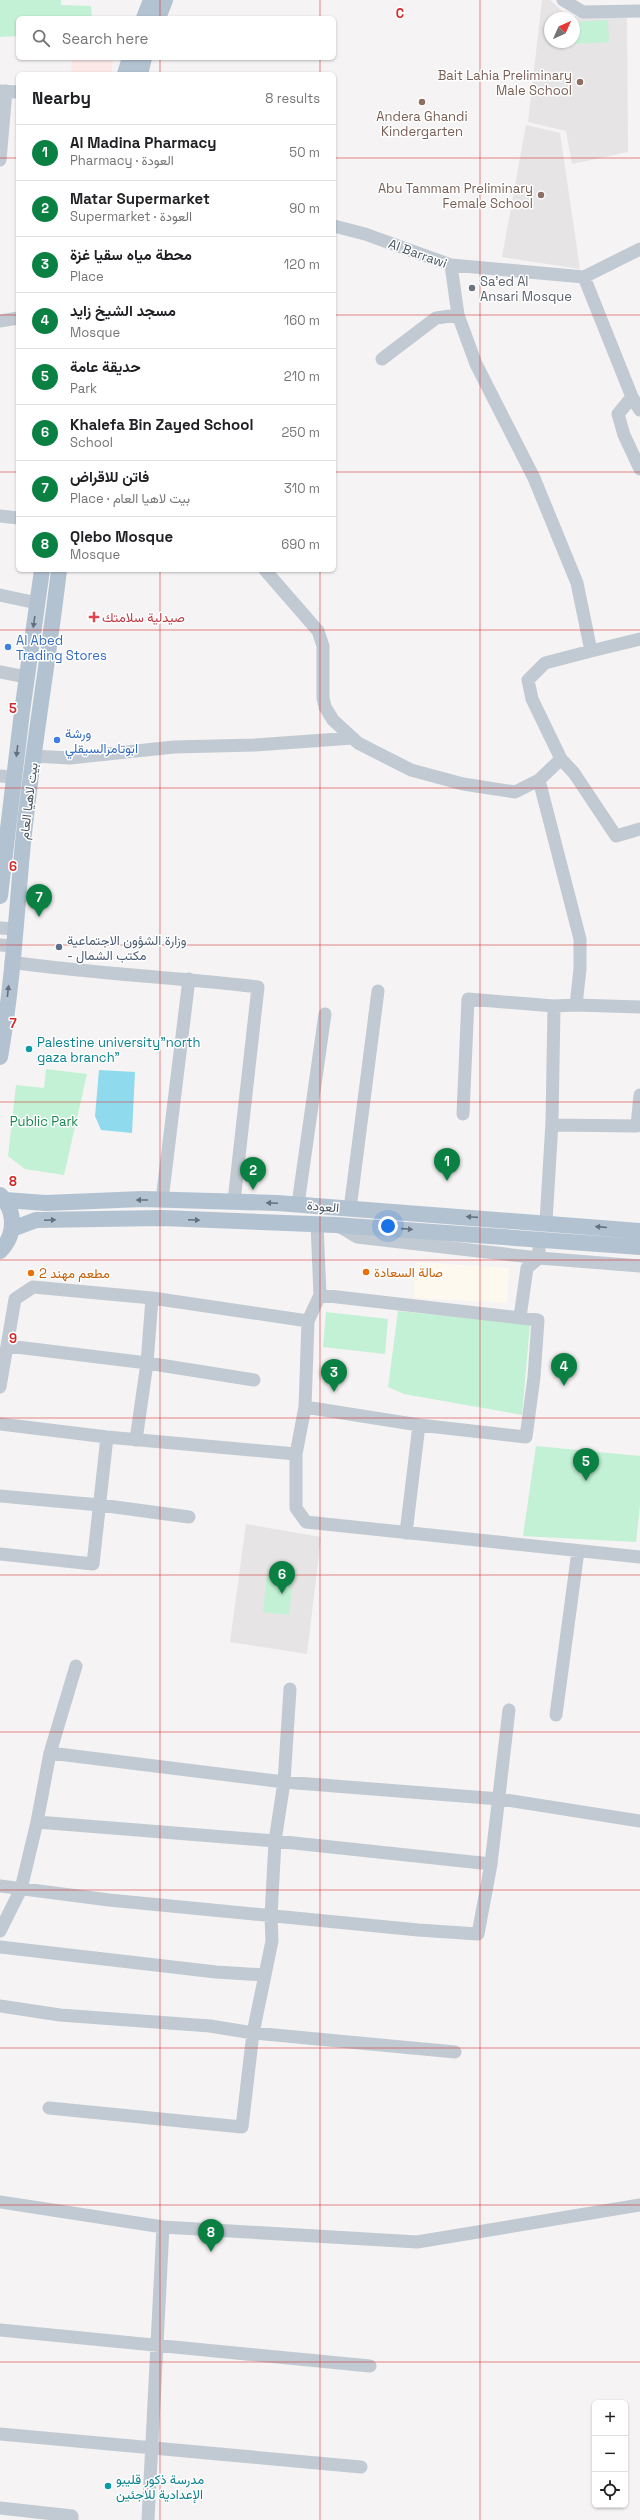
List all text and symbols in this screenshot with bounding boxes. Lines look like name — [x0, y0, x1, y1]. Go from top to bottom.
text: C — [396, 5, 404, 22]
north arrow — [544, 12, 580, 48]
search box — [16, 16, 336, 60]
icon: search — [30, 27, 52, 49]
text: Search here — [62, 29, 148, 48]
place label: Bait Lahia Preliminary Male School — [438, 67, 572, 99]
marker: Bait Lahia Preliminary Male School — [575, 77, 585, 87]
text: Nearby — [32, 87, 91, 109]
text: 8 results — [265, 90, 320, 107]
marker: Andera Ghandi Kindergarten — [417, 97, 427, 107]
place label: Andera Ghandi Kindergarten — [376, 108, 468, 140]
text: Al Madina Pharmacy — [70, 133, 217, 152]
text: 1 — [42, 144, 48, 161]
text: 50 m — [289, 144, 320, 161]
text: Pharmacy · العودة — [70, 152, 174, 169]
place label: Abu Tammam Preliminary Female School — [378, 180, 533, 212]
text: Matar Supermarket — [70, 189, 210, 208]
marker: Abu Tammam Preliminary Female School — [536, 190, 546, 200]
text: 2 — [41, 200, 49, 217]
text: 90 m — [289, 200, 320, 217]
text: Supermarket · العودة — [70, 208, 192, 225]
street label: Al Barrawi — [386, 235, 450, 272]
text: محطة مياه سقيا غزة — [70, 245, 192, 264]
text: 3 — [41, 256, 49, 273]
text: 120 m — [284, 256, 320, 273]
text: Place — [70, 268, 104, 285]
place label: Sa'ed Al Ansari Mosque — [480, 273, 572, 305]
marker: Sa'ed Al Ansari Mosque — [467, 283, 477, 293]
text: مسجد الشيخ زايد — [70, 301, 176, 320]
text: 4 — [41, 312, 49, 329]
text: 160 m — [284, 312, 320, 329]
text: Mosque — [70, 324, 120, 341]
text: حديقة عامة — [70, 357, 141, 376]
text: 5 — [41, 368, 49, 385]
text: 210 m — [284, 368, 320, 385]
text: Park — [70, 380, 97, 397]
text: Khalefa Bin Zayed School — [70, 415, 253, 434]
text: 6 — [41, 424, 49, 441]
text: 250 m — [282, 424, 320, 441]
text: School — [70, 434, 113, 451]
text: فاتن للاقراض — [70, 467, 149, 486]
text: 7 — [41, 480, 49, 497]
text: 310 m — [284, 480, 320, 497]
text: Place · بيت لاهيا العام — [70, 490, 190, 507]
text: Qlebo Mosque — [70, 527, 173, 546]
text: 8 — [41, 536, 49, 553]
text: 690 m — [281, 536, 320, 553]
text: Mosque — [70, 546, 120, 563]
place label: صيدلية سلامتك — [102, 609, 185, 626]
marker: صيدلية سلامتك — [89, 612, 99, 622]
one-way arrow — [31, 616, 37, 628]
place label: Al Abed Trading Stores — [16, 632, 107, 664]
marker: Al Abed Trading Stores — [3, 642, 13, 652]
text: 5 — [9, 700, 17, 717]
place label: ورشة ابوتامرالسيقلي — [65, 725, 138, 759]
marker: ورشة ابوتامرالسيقلي — [52, 735, 62, 745]
one-way arrow — [13, 745, 20, 757]
street label: بيت لاهيا العام — [15, 762, 42, 840]
text: 6 — [9, 858, 17, 875]
pin: 7 — [26, 884, 52, 917]
place label: وزارة الشؤون الاجتماعية - مكتب الشمال — [67, 932, 187, 964]
marker: وزارة الشؤون الاجتماعية - مكتب الشمال — [54, 942, 64, 952]
one-way arrow — [5, 985, 12, 997]
text: 7 — [9, 1015, 17, 1032]
place label: Palestine university"north gaza branch" — [37, 1034, 201, 1066]
marker: Palestine university"north gaza branch" — [24, 1044, 34, 1054]
park label: Public Park — [10, 1113, 78, 1130]
pin: 1 — [434, 1148, 460, 1181]
pin: 2 — [240, 1157, 266, 1190]
text: 8 — [9, 1173, 17, 1190]
one-way arrow — [135, 1197, 148, 1203]
street label: العودة — [306, 1197, 340, 1216]
one-way arrow — [266, 1199, 278, 1206]
one-way arrow — [466, 1214, 478, 1221]
one-way arrow — [188, 1216, 200, 1223]
your location — [378, 1216, 398, 1236]
one-way arrow — [44, 1217, 57, 1223]
one-way arrow — [595, 1224, 607, 1230]
one-way arrow — [401, 1226, 413, 1233]
place label: صالة السعادة — [374, 1264, 443, 1281]
place label: مطعم مهند 2 — [39, 1265, 110, 1282]
marker: صالة السعادة — [361, 1267, 371, 1277]
marker: مطعم مهند 2 — [26, 1268, 36, 1278]
text: 9 — [9, 1330, 17, 1347]
pin: 4 — [551, 1353, 577, 1386]
pin: 3 — [321, 1359, 347, 1392]
pin: 5 — [573, 1448, 599, 1481]
pin: 6 — [269, 1561, 295, 1594]
pin: 8 — [198, 2219, 224, 2252]
map controls — [592, 2400, 628, 2508]
button: + — [592, 2400, 628, 2436]
button: − — [592, 2436, 628, 2472]
place label: مدرسة ذكور قليبو الإعدادية للاجئين — [116, 2471, 204, 2504]
button: locate — [592, 2472, 628, 2508]
marker: مدرسة ذكور قليبو الإعدادية للاجئين — [103, 2481, 113, 2491]

